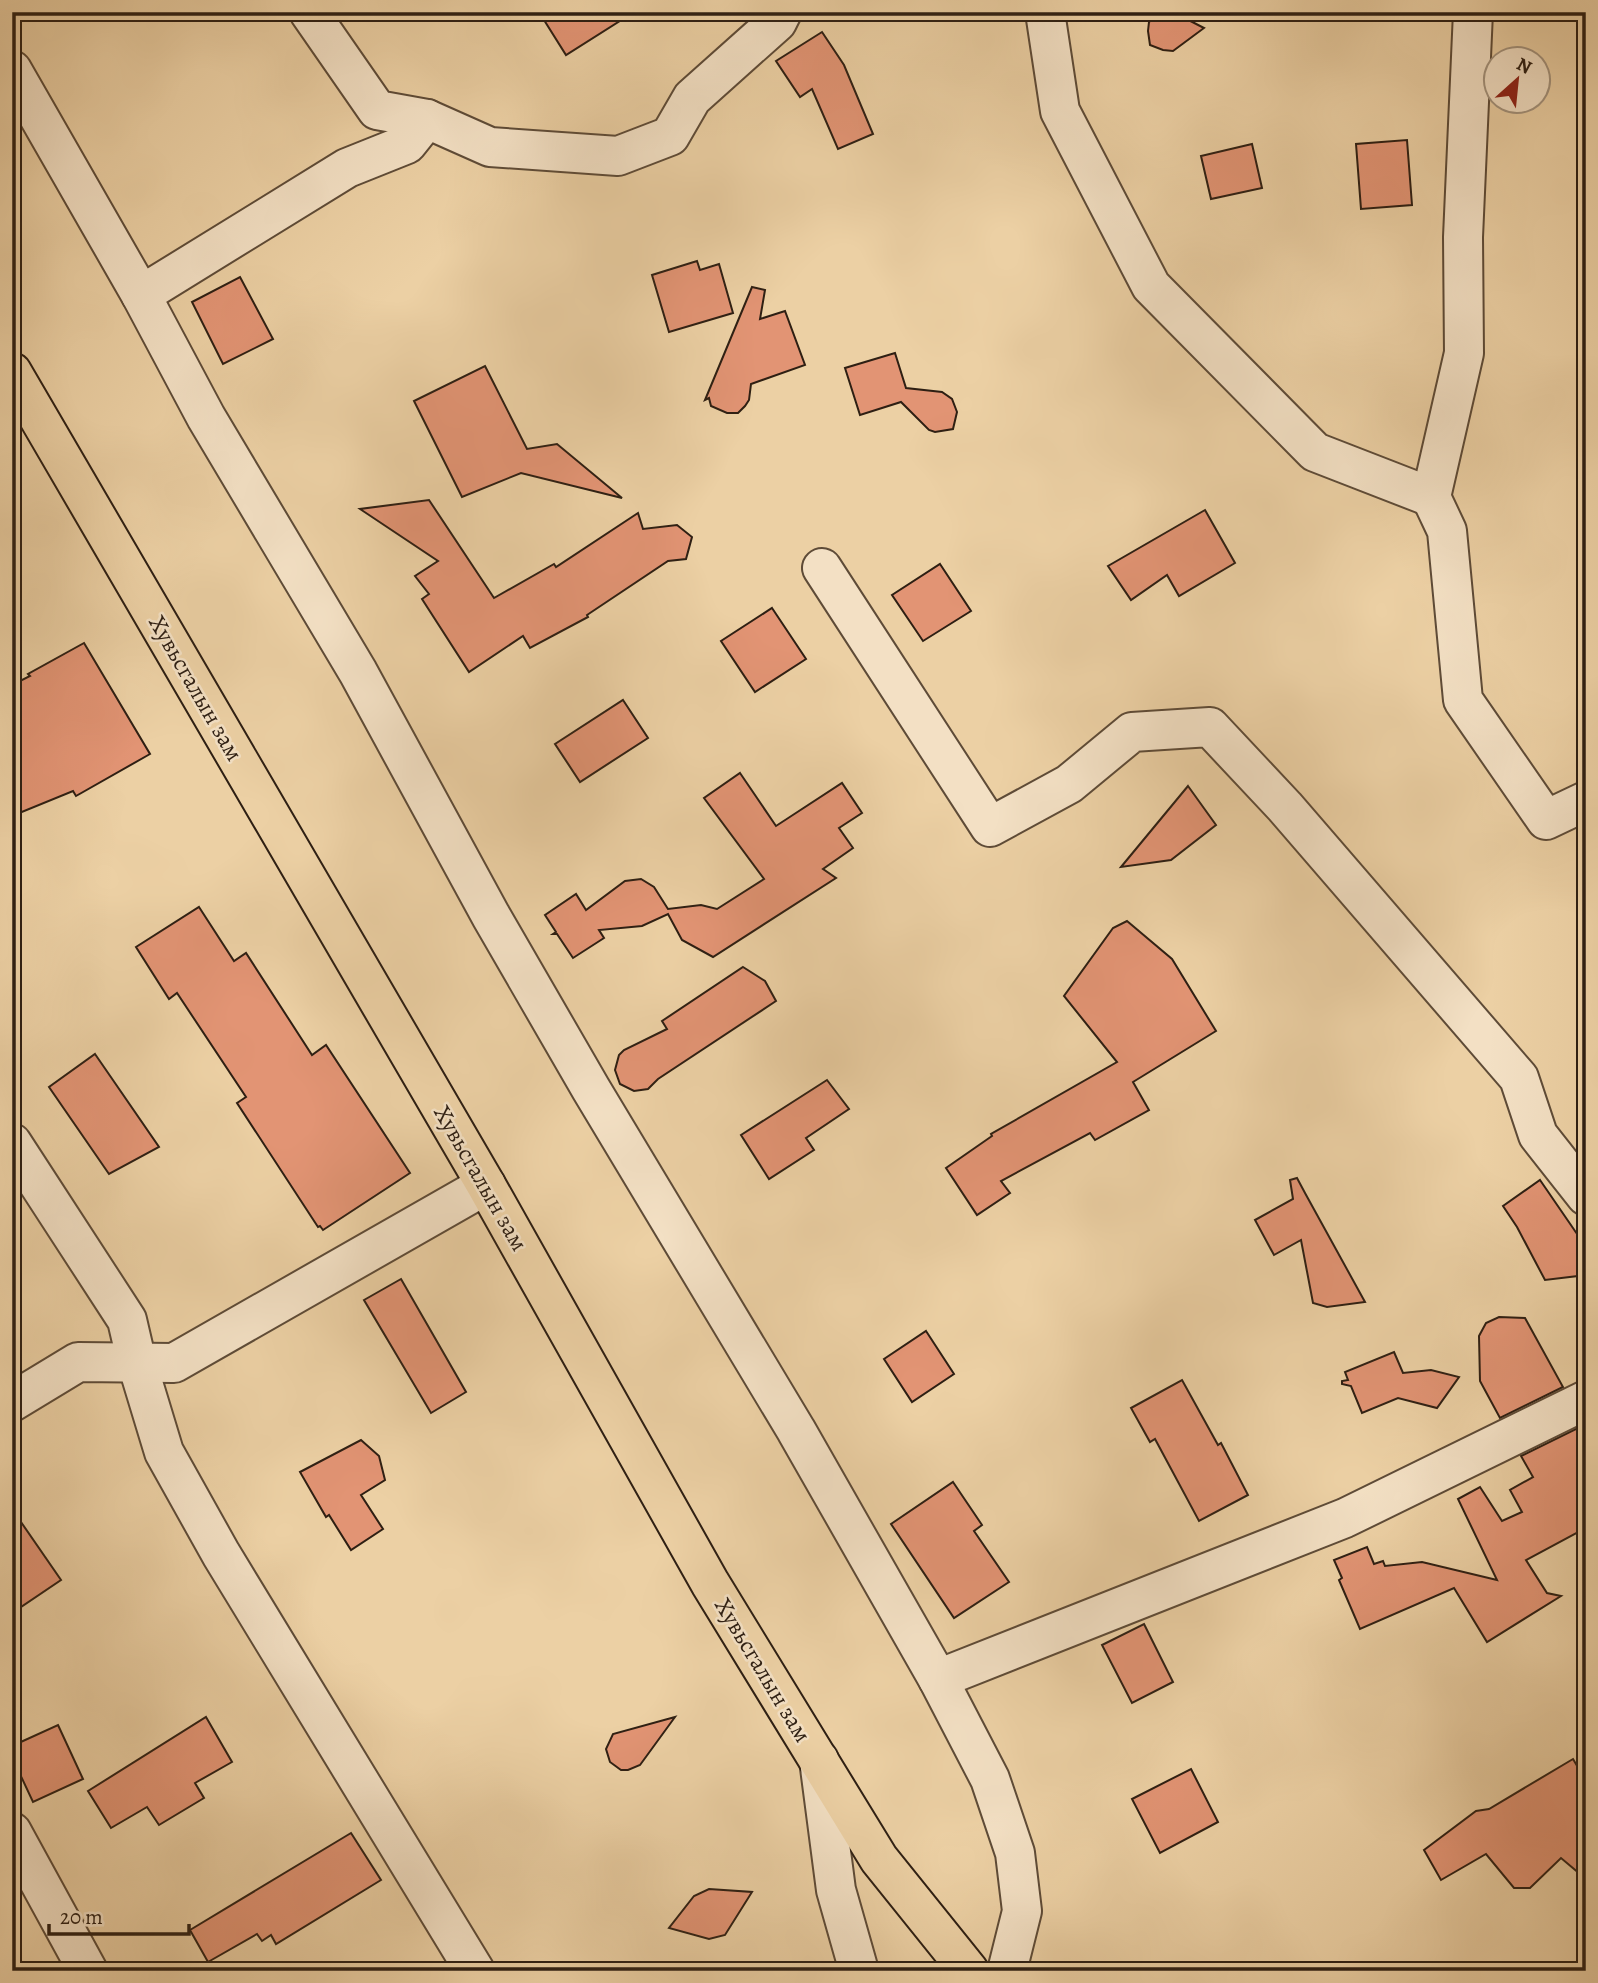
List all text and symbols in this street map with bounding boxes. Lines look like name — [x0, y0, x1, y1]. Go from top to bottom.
north arrow — [1482, 46, 1552, 116]
text: N — [1512, 51, 1536, 81]
street label: Хувьсгалын зам — [141, 609, 251, 767]
street label: Хувьсгалын зам — [426, 1099, 536, 1257]
street label: Хувьсгалын зам — [707, 1592, 819, 1748]
scale bar — [49, 1892, 189, 1936]
text: 20 m — [60, 1903, 103, 1931]

